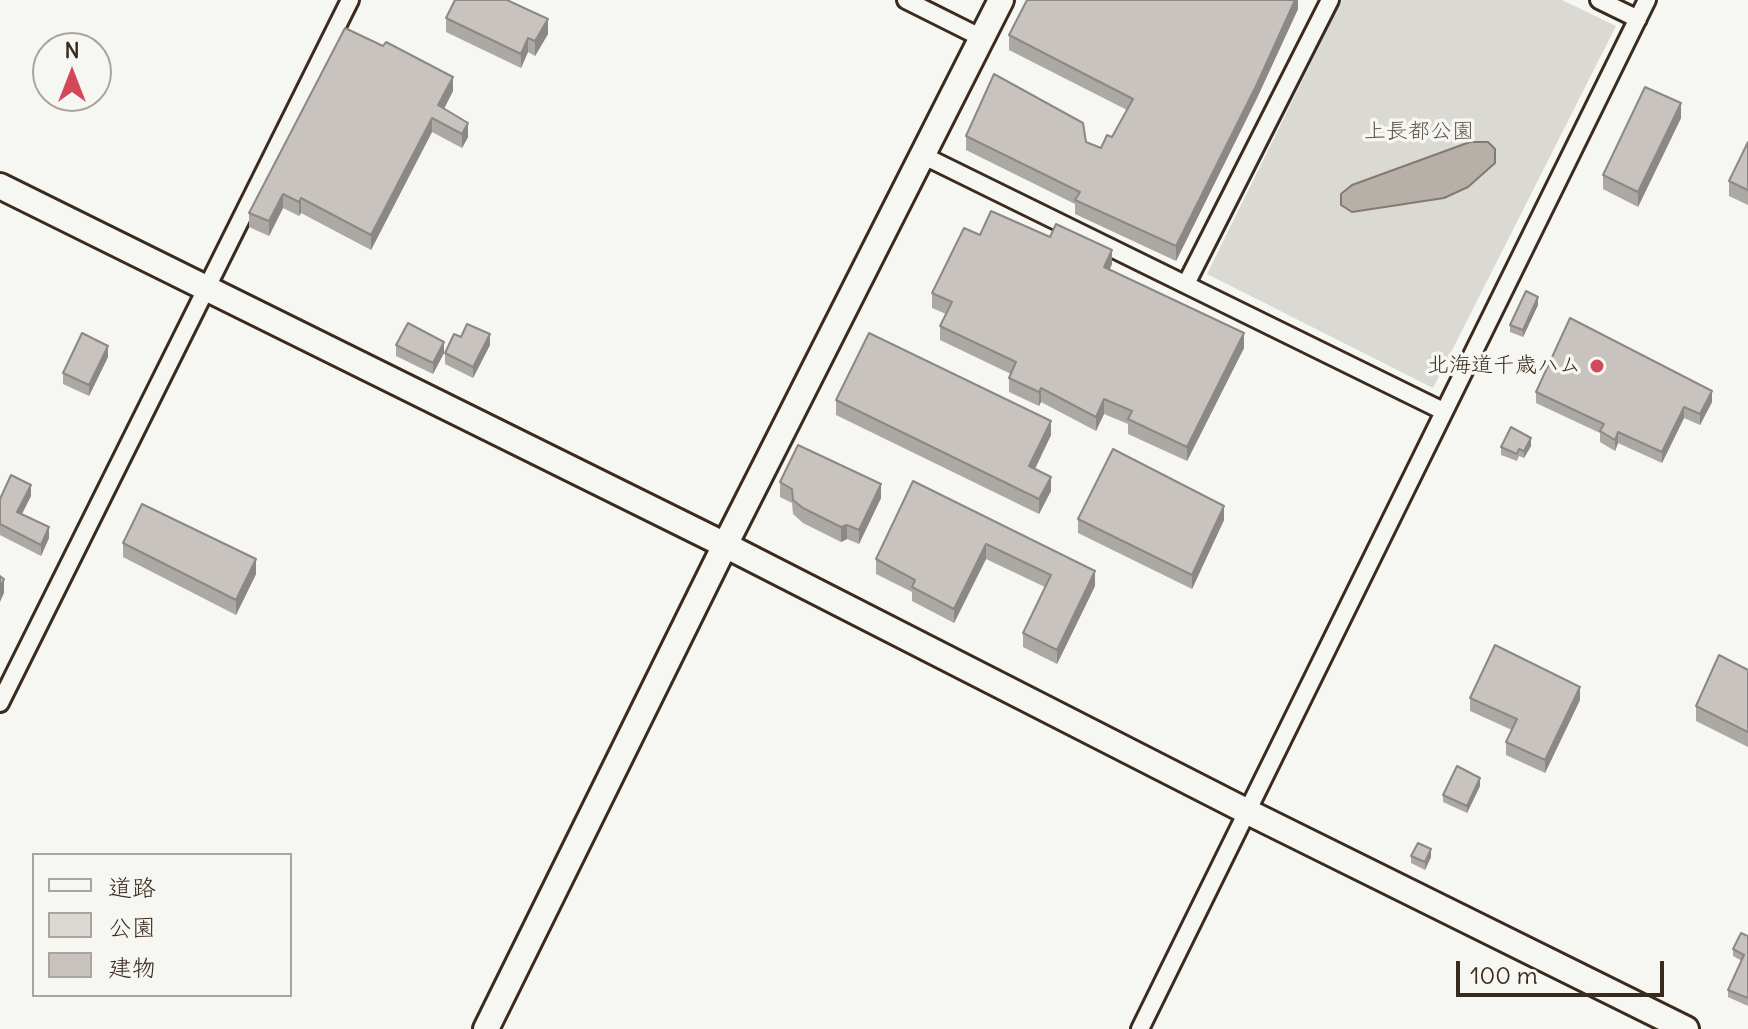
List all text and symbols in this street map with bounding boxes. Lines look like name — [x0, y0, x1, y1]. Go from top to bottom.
north arrow — [32, 32, 112, 112]
text: N — [64, 36, 80, 64]
park label: 上長都公園 — [1364, 119, 1474, 145]
place label: 北海道千歳ハム — [1427, 353, 1581, 379]
marker: 北海道千歳ハム — [1588, 357, 1606, 375]
legend — [32, 853, 292, 997]
text: 道路 — [108, 872, 156, 902]
text: 公園 — [108, 912, 156, 942]
scale bar — [1460, 945, 1668, 995]
text: 建物 — [108, 952, 156, 982]
text: 100 m — [1470, 960, 1538, 990]

